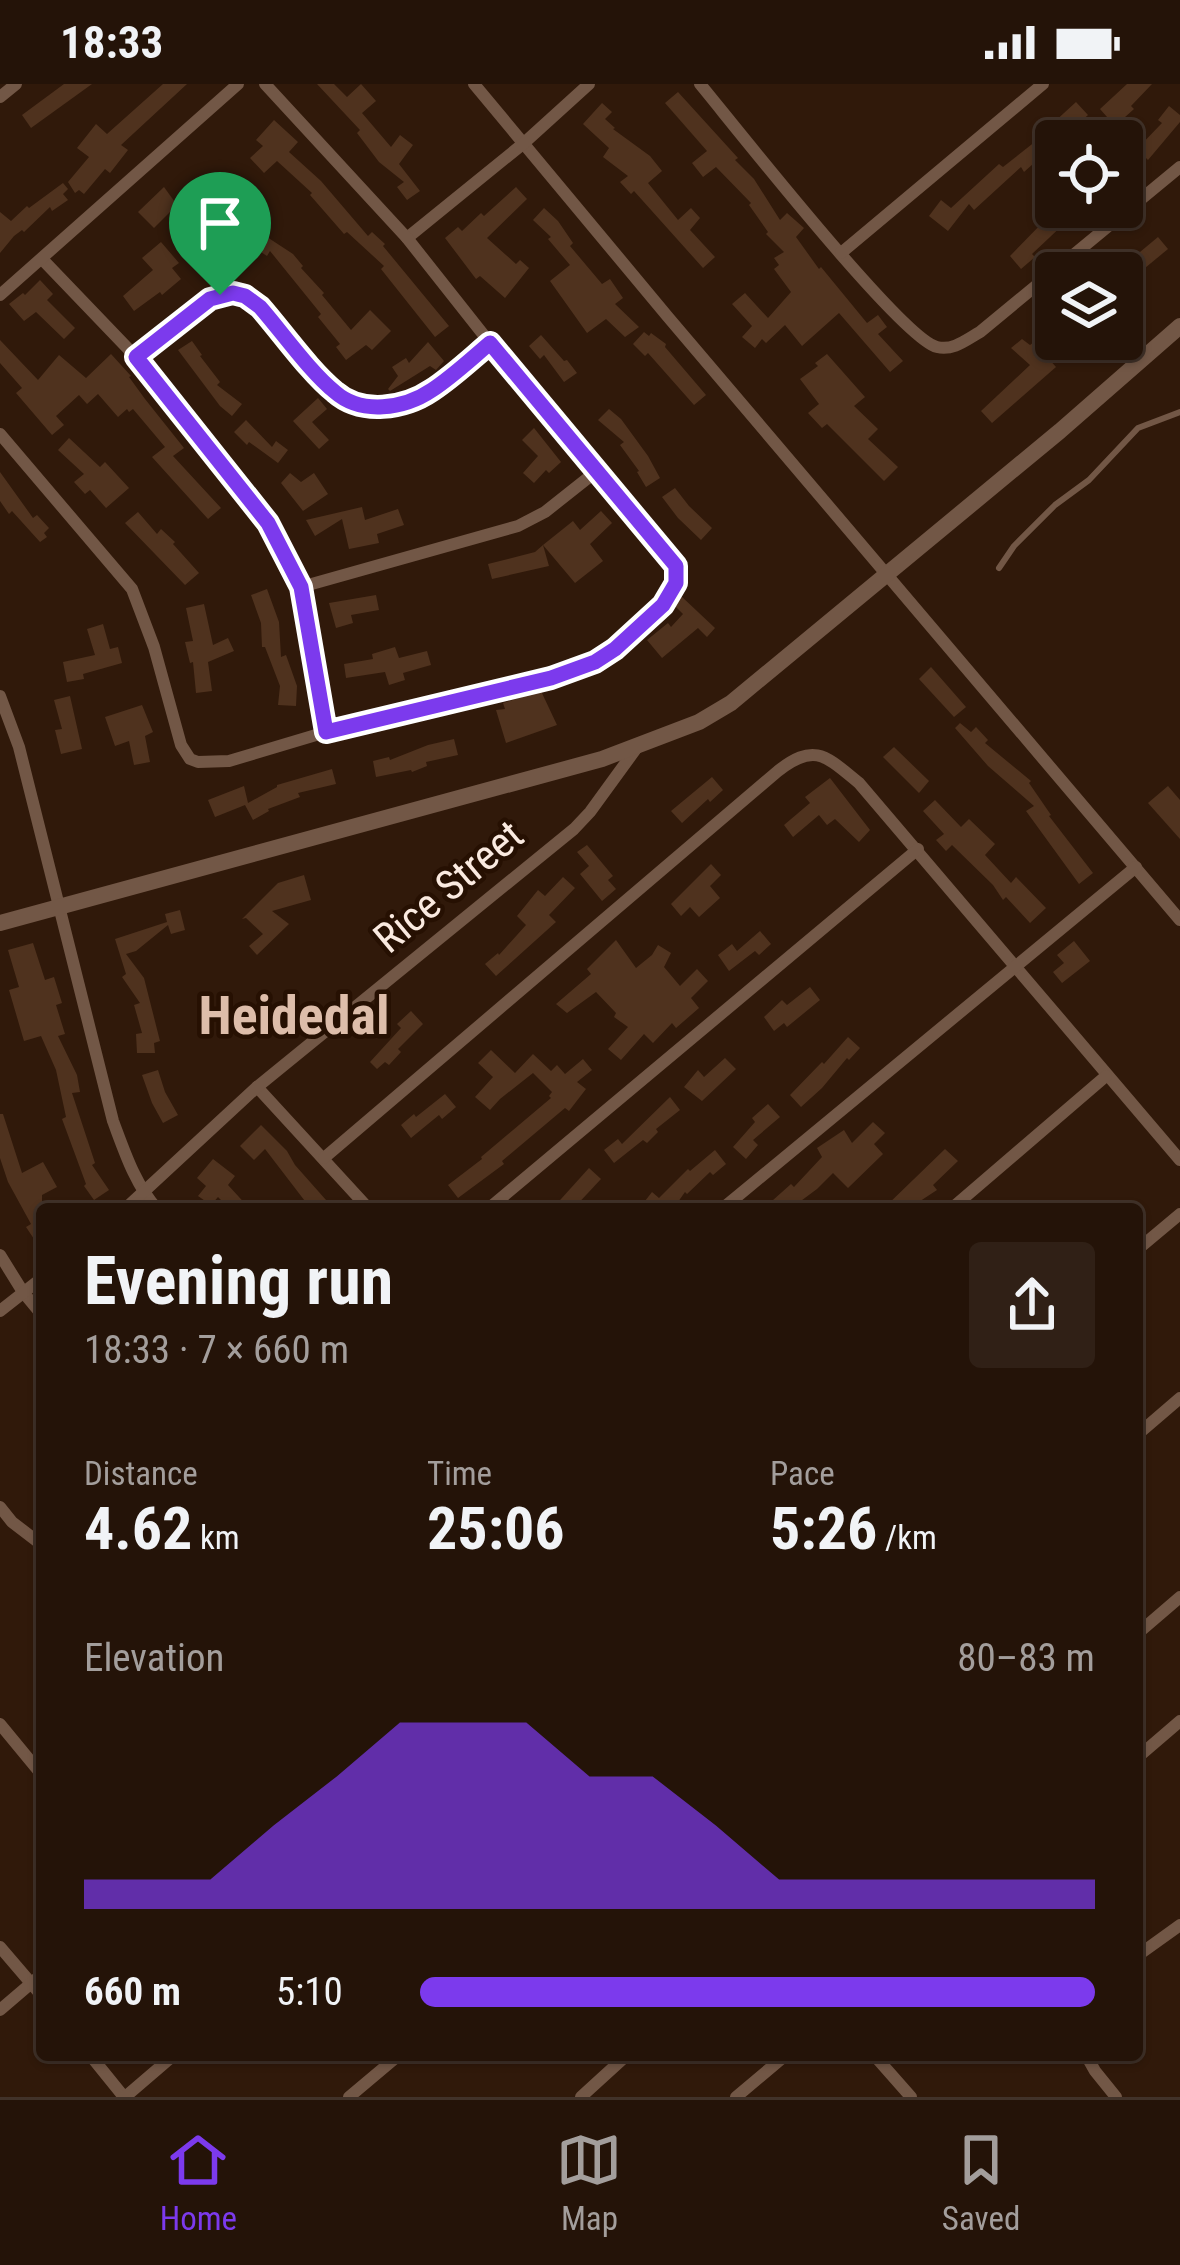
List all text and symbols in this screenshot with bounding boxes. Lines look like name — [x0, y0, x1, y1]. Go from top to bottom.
text: 18:33 — [60, 16, 163, 69]
map controls — [1035, 120, 1143, 360]
button: locate — [1035, 120, 1143, 228]
pin — [169, 172, 271, 295]
icon: arrive — [187, 190, 253, 256]
button: layers — [1035, 252, 1143, 360]
street label: Rice Street — [364, 810, 533, 963]
district label: Heidedal — [198, 984, 390, 1047]
button: share — [969, 1242, 1095, 1368]
text: Evening run — [84, 1243, 393, 1320]
text: 18:33 · 7 × 660 m — [84, 1327, 349, 1373]
text: Distance — [84, 1454, 198, 1493]
text: Time — [427, 1454, 492, 1493]
text: Pace — [770, 1454, 835, 1493]
text: 4.62 — [84, 1493, 192, 1564]
text: 25:06 — [427, 1493, 565, 1564]
text: 5:26 — [770, 1493, 877, 1564]
text: km — [192, 1518, 240, 1557]
text: /km — [877, 1518, 937, 1557]
text: Elevation — [84, 1635, 224, 1681]
text: 80–83 m — [957, 1635, 1095, 1681]
text: 660 m — [84, 1969, 181, 2015]
text: 5:10 — [276, 1969, 343, 2015]
tab: Home — [160, 2127, 237, 2238]
tab: Map — [556, 2127, 622, 2238]
tab: Saved — [942, 2127, 1020, 2238]

